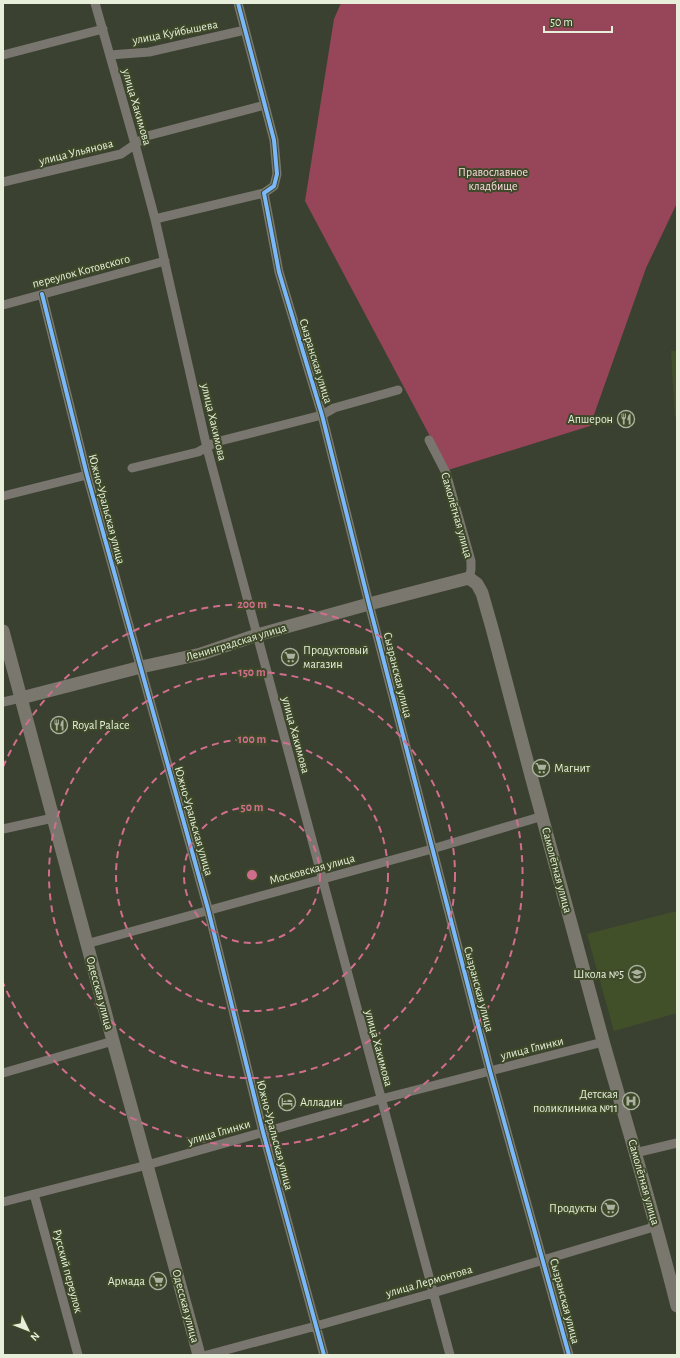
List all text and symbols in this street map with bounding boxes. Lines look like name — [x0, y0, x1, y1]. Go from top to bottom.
scale bar — [544, 8, 612, 34]
text: 50 m — [550, 16, 573, 28]
street label: улица Куйбышева — [130, 18, 219, 47]
street label: улица Хакимова — [119, 67, 154, 147]
street label: улица Ульянова — [37, 137, 115, 168]
park label: Православное кладбище — [458, 166, 528, 192]
street label: переулок Котовского — [31, 252, 131, 291]
street label: Сызранская улица — [296, 317, 335, 406]
street label: улица Хакимова — [198, 381, 229, 462]
restaurant icon: Апшерон — [616, 409, 636, 429]
place label: Апшерон — [568, 413, 613, 425]
street label: Южно-Уральская улица — [86, 453, 128, 566]
street label: Самолётная улица — [438, 471, 475, 560]
text: 200 m — [237, 598, 267, 610]
street label: Ленинградская улица — [184, 621, 289, 664]
street label: Сызранская улица — [381, 631, 415, 720]
place label: Продуктовый магазин — [303, 644, 368, 670]
supermarket icon: Продуктовый магазин — [280, 647, 300, 667]
text: 150 m — [238, 666, 266, 678]
street label: улица Хакимова — [279, 694, 312, 775]
restaurant icon: Royal Palace — [49, 715, 69, 735]
place label: Royal Palace — [72, 719, 130, 732]
text: 100 m — [238, 733, 266, 745]
supermarket icon: Магнит — [531, 758, 551, 778]
place label: Магнит — [554, 762, 591, 774]
street label: Южно-Уральская улица — [172, 765, 216, 878]
text: 50 m — [241, 801, 264, 813]
street label: Самолётная улица — [539, 826, 574, 915]
street label: Московская улица — [268, 852, 357, 887]
centre of rings — [245, 868, 259, 882]
street label: Сызранская улица — [461, 945, 496, 1034]
street label: Одесская улица — [83, 955, 116, 1032]
school or university icon: Школа №5 — [627, 964, 647, 984]
place label: Школа №5 — [573, 968, 624, 980]
street label: улица Хакимова — [362, 1007, 395, 1088]
street label: улица Глинки — [498, 1034, 565, 1063]
street label: Южно-Уральская улица — [254, 1079, 296, 1192]
place label: Детская поликлиника №11 — [533, 1088, 618, 1114]
hospital icon: Детская поликлиника №11 — [621, 1091, 641, 1111]
hotel icon: Алладин — [277, 1092, 297, 1112]
place label: Алладин — [300, 1096, 342, 1108]
street label: улица Глинки — [185, 1117, 252, 1148]
street label: Самолётная улица — [625, 1138, 662, 1227]
supermarket icon: Продукты — [600, 1198, 620, 1218]
place label: Продукты — [549, 1202, 597, 1215]
street label: Русский переулок — [50, 1228, 85, 1315]
street label: Сызранская улица — [547, 1257, 582, 1346]
street label: улица Лермонтова — [384, 1263, 474, 1300]
street label: Одесская улица — [169, 1268, 202, 1345]
supermarket icon: Армада — [148, 1271, 168, 1291]
place label: Армада — [108, 1275, 146, 1287]
north arrow — [8, 1310, 48, 1350]
text: N — [28, 1330, 42, 1343]

